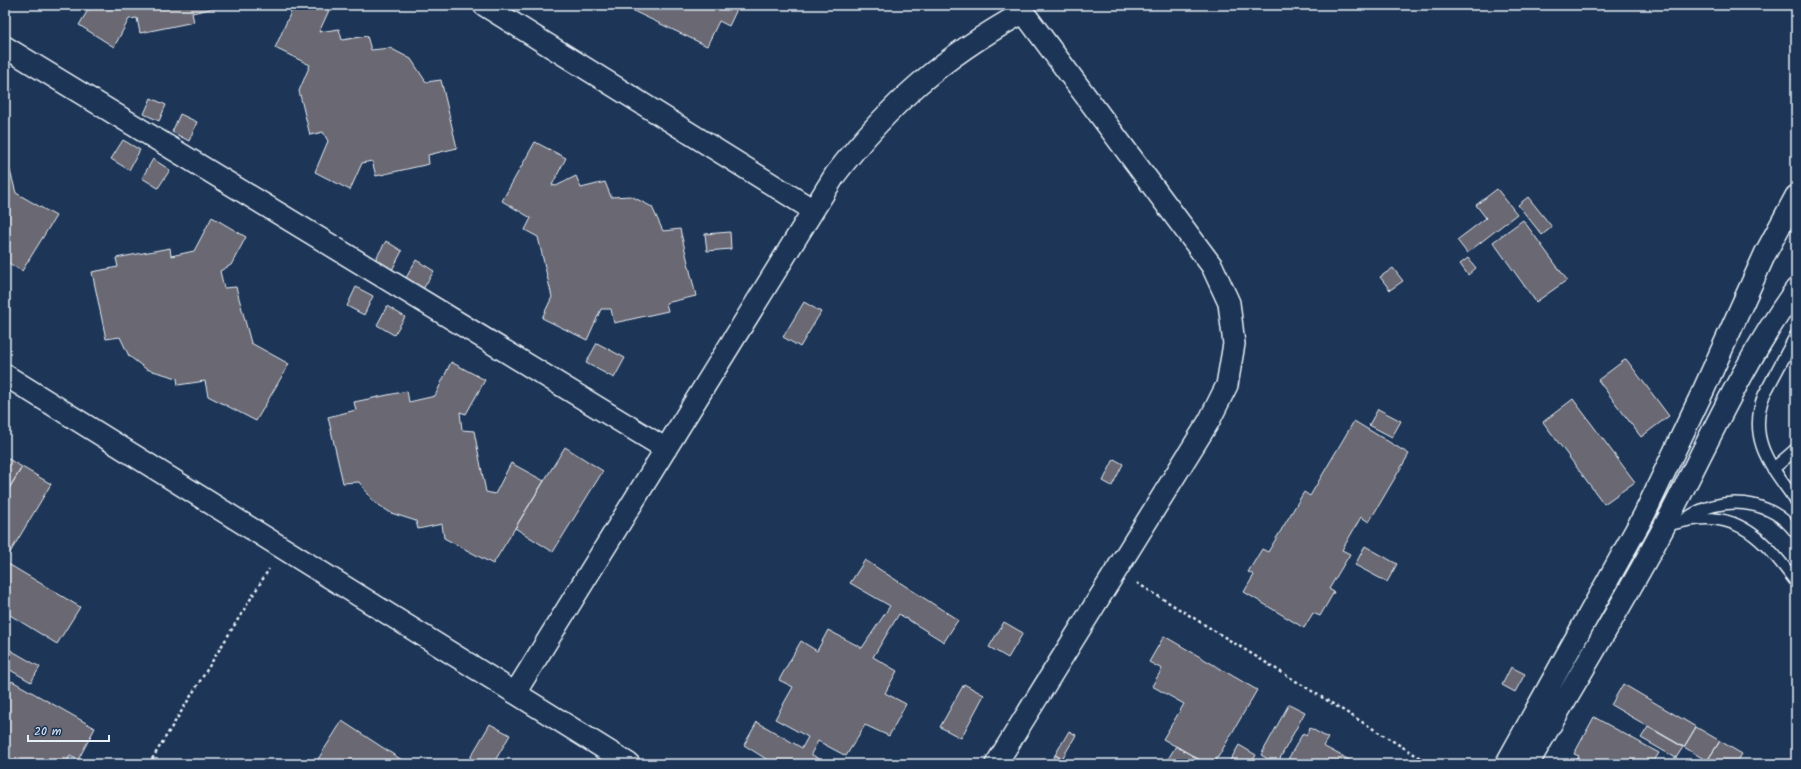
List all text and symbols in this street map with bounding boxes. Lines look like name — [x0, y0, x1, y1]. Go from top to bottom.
scale bar — [28, 717, 109, 743]
text: 20 m — [34, 722, 62, 741]

